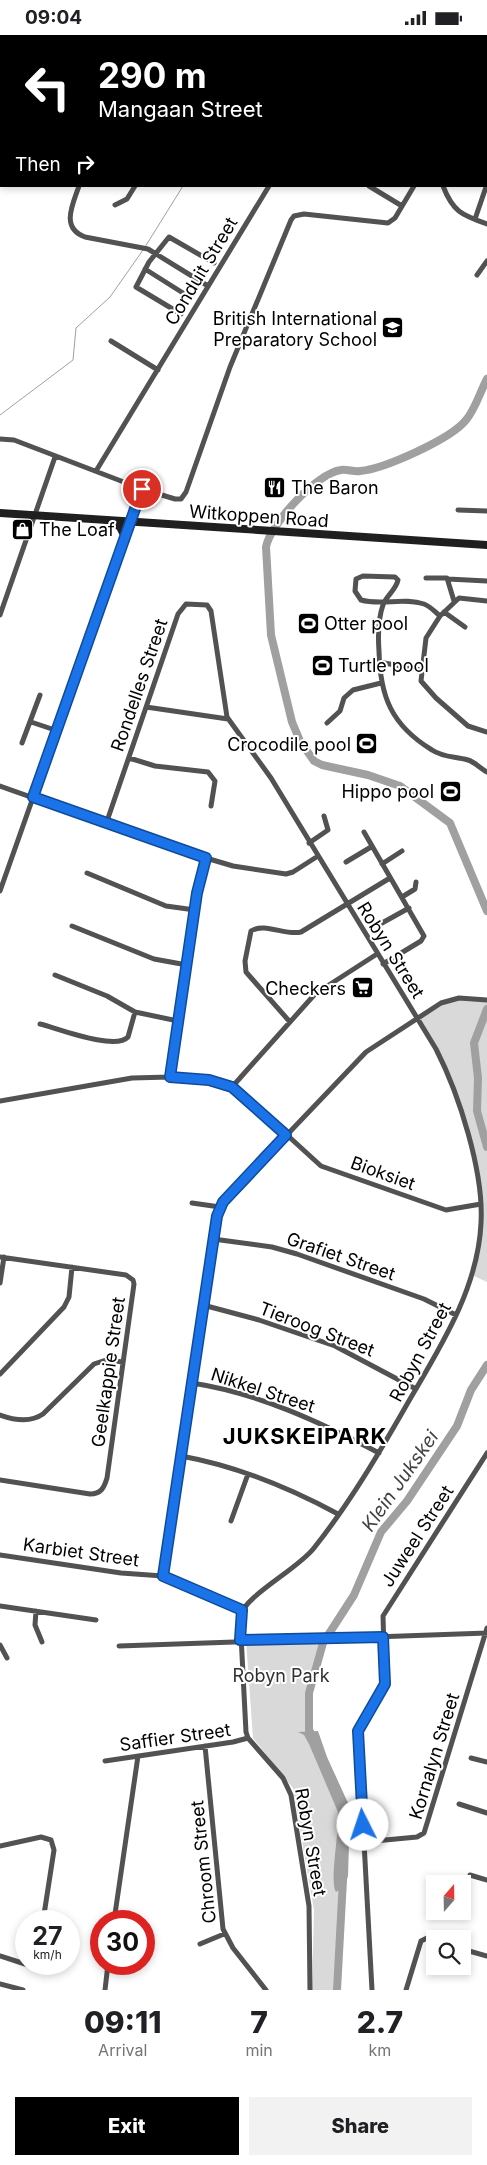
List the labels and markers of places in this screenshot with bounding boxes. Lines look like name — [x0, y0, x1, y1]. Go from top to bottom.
place label: British International Preparatory School — [213, 308, 377, 350]
school or university icon: British International Preparatory School — [381, 316, 405, 340]
pin — [121, 468, 163, 510]
restaurant icon: The Baron — [263, 475, 287, 499]
place label: The Baron — [291, 477, 379, 498]
shop icon: The Loaf — [11, 517, 35, 541]
place label: The Loaf — [39, 519, 115, 540]
sports icon: Otter pool — [296, 611, 320, 635]
place label: Otter pool — [324, 613, 408, 634]
sports icon: Turtle pool — [310, 653, 334, 677]
place label: Turtle pool — [338, 655, 429, 676]
sports icon: Crocodile pool — [355, 732, 379, 756]
place label: Crocodile pool — [227, 734, 351, 755]
sports icon: Hippo pool — [438, 779, 462, 803]
place label: Hippo pool — [341, 781, 434, 802]
supermarket icon: Checkers — [350, 976, 374, 1000]
place label: Checkers — [265, 978, 346, 999]

